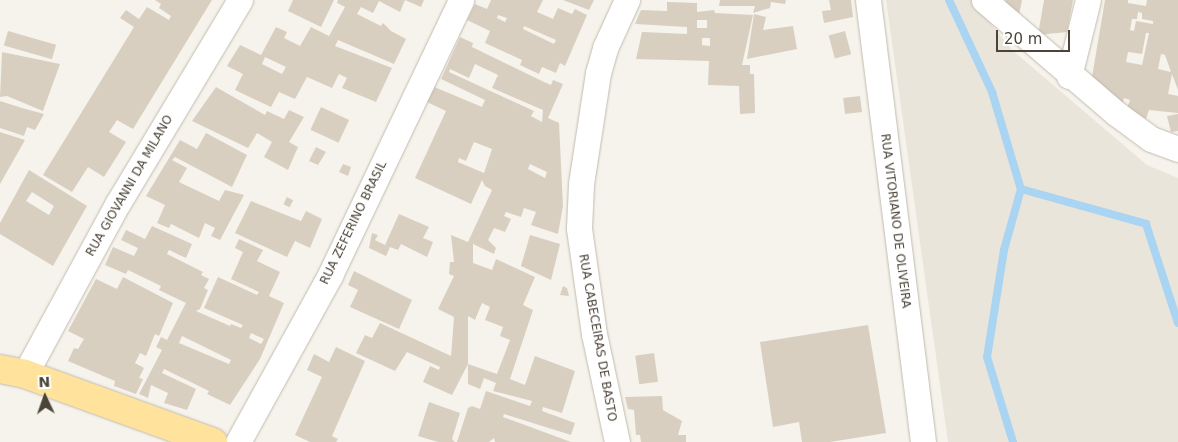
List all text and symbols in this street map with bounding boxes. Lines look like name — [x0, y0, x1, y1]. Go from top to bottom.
scale bar — [998, 20, 1072, 52]
text: 20 m — [1004, 30, 1042, 48]
street label: RUA GIOVANNI DA MILANO — [84, 113, 176, 259]
street label: RUA VITORIANO DE OLIVEIRA — [877, 133, 913, 309]
street label: RUA ZEFERINO BRASIL — [318, 159, 390, 287]
street label: RUA CABECEIRAS DE BASTO — [575, 253, 619, 423]
north arrow — [20, 372, 70, 422]
text: N — [38, 374, 50, 390]

